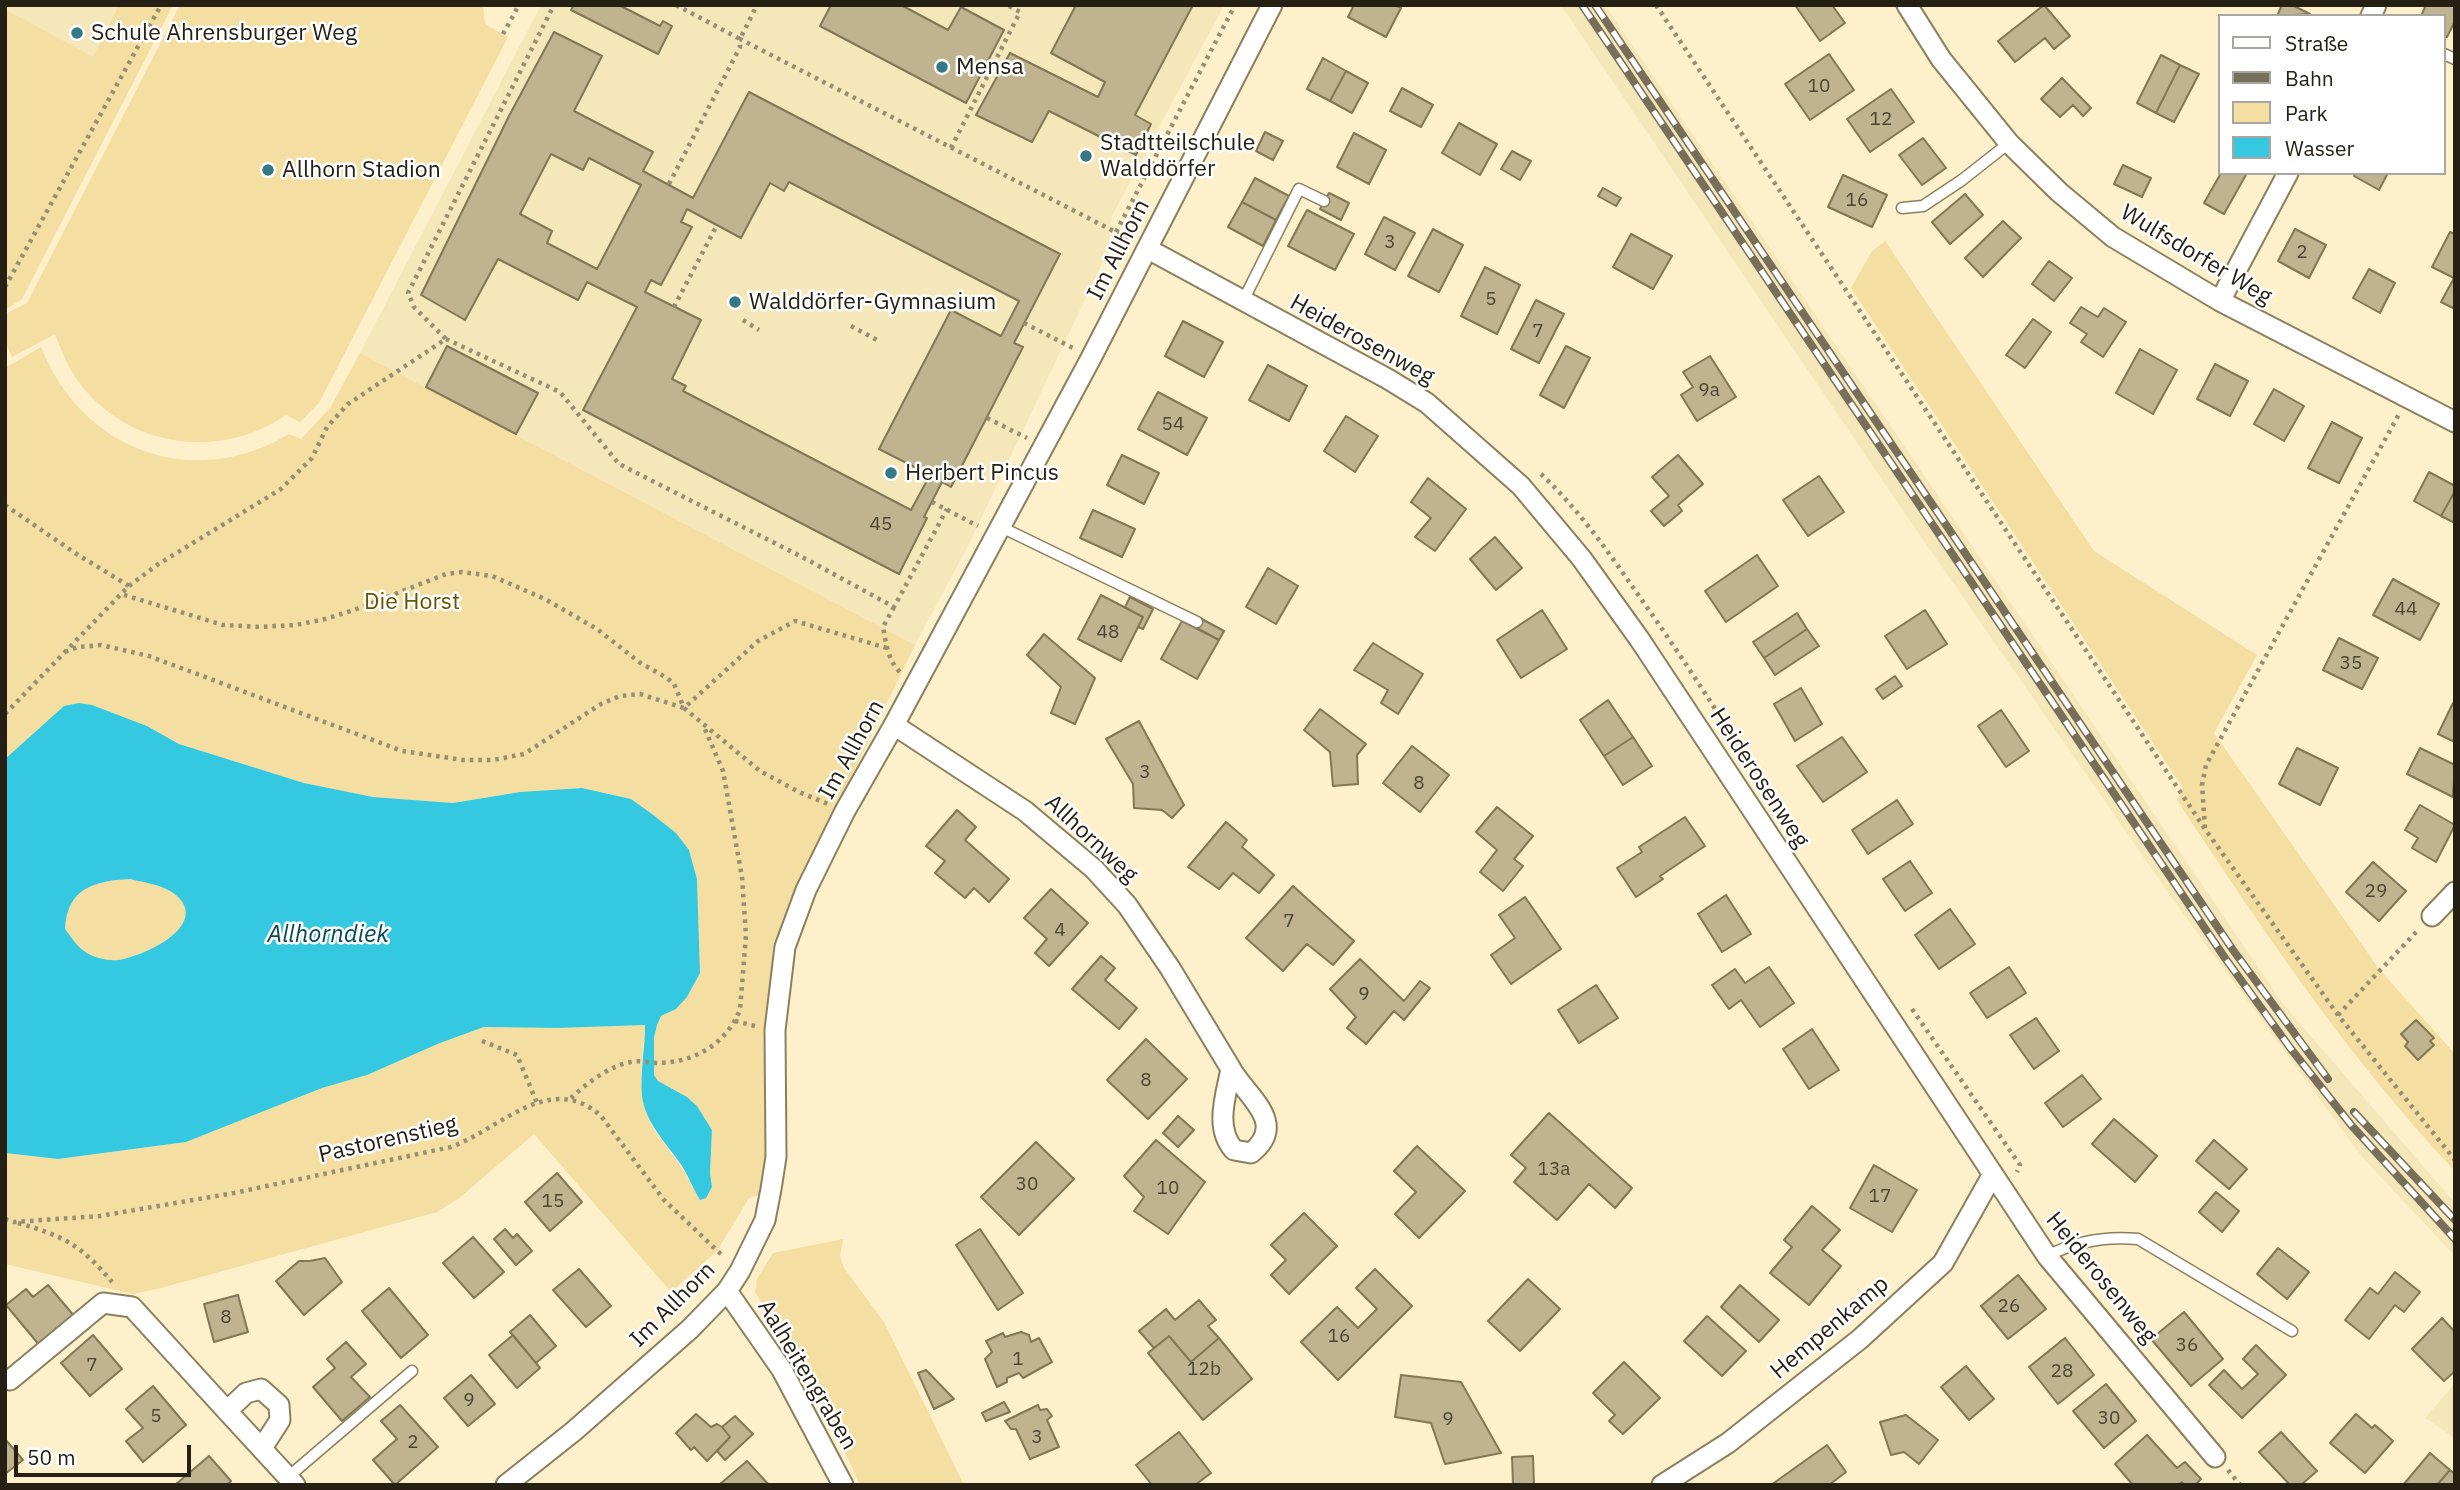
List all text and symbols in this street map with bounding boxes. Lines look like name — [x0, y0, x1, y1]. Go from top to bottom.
legend — [2218, 14, 2446, 175]
place label: Schule Ahrensburger Weg — [91, 19, 357, 47]
marker: Schule Ahrensburger Weg — [69, 25, 85, 41]
text: Straße — [2285, 29, 2348, 57]
place label: Mensa — [956, 53, 1024, 81]
marker: Mensa — [934, 59, 950, 75]
text: Bahn — [2285, 64, 2334, 92]
house number: 10 — [1808, 76, 1830, 98]
text: Park — [2285, 99, 2328, 127]
house number: 12 — [1870, 109, 1892, 131]
place label: Stadtteilschule Walddörfer — [1100, 129, 1255, 183]
text: Wasser — [2285, 134, 2354, 162]
marker: Stadtteilschule Walddörfer — [1078, 148, 1094, 164]
place label: Allhorn Stadion — [282, 156, 441, 184]
marker: Allhorn Stadion — [260, 162, 276, 178]
house number: 16 — [1846, 190, 1868, 212]
street label: Im Allhorn — [1082, 195, 1156, 305]
street label: Wulfsdorfer Weg — [2115, 199, 2277, 311]
house number: 3 — [1384, 232, 1396, 254]
house number: 2 — [2296, 242, 2308, 264]
place label: Walddörfer-Gymnasium — [749, 288, 996, 316]
street label: Heiderosenweg — [1285, 289, 1439, 391]
house number: 5 — [1485, 289, 1497, 311]
marker: Walddörfer-Gymnasium — [727, 294, 743, 310]
house number: 7 — [1532, 321, 1544, 343]
house number: 9a — [1698, 380, 1720, 402]
house number: 54 — [1162, 414, 1184, 436]
place label: Herbert Pincus — [905, 459, 1059, 487]
marker: Herbert Pincus — [883, 465, 899, 481]
house number: 45 — [870, 514, 892, 536]
park label: Die Horst — [364, 588, 460, 616]
house number: 44 — [2395, 599, 2417, 621]
house number: 48 — [1097, 622, 1119, 644]
house number: 35 — [2340, 653, 2362, 675]
street label: Im Allhorn — [813, 696, 891, 804]
street label: Heiderosenweg — [1704, 703, 1814, 853]
house number: 3 — [1139, 762, 1151, 784]
house number: 8 — [1413, 773, 1425, 795]
street label: Allhornweg — [1039, 789, 1143, 889]
house number: 29 — [2365, 881, 2387, 903]
house number: 7 — [1283, 911, 1295, 933]
house number: 4 — [1054, 920, 1066, 942]
water label: Allhorndiek — [267, 921, 389, 949]
house number: 9 — [1358, 984, 1370, 1006]
house number: 8 — [1140, 1070, 1152, 1092]
street label: Pastorenstieg — [316, 1111, 460, 1169]
house number: 13a — [1538, 1159, 1570, 1181]
house number: 30 — [1016, 1174, 1038, 1196]
house number: 10 — [1157, 1178, 1179, 1200]
house number: 17 — [1869, 1186, 1891, 1208]
house number: 15 — [542, 1191, 564, 1213]
street label: Heiderosenweg — [2040, 1207, 2162, 1349]
street label: Im Allhorn — [625, 1257, 721, 1353]
street label: Hempenkamp — [1765, 1271, 1895, 1385]
street label: Aalheitengraben — [751, 1295, 863, 1455]
house number: 26 — [1998, 1296, 2020, 1318]
house number: 8 — [220, 1307, 232, 1329]
house number: 16 — [1328, 1326, 1350, 1348]
house number: 36 — [2176, 1335, 2198, 1357]
house number: 1 — [1012, 1349, 1024, 1371]
house number: 7 — [86, 1355, 98, 1377]
house number: 12b — [1187, 1359, 1221, 1381]
house number: 28 — [2051, 1361, 2073, 1383]
house number: 9 — [463, 1390, 475, 1412]
house number: 5 — [150, 1406, 162, 1428]
house number: 30 — [2098, 1408, 2120, 1430]
house number: 9 — [1442, 1409, 1454, 1431]
house number: 3 — [1031, 1427, 1043, 1449]
scale bar — [18, 1430, 194, 1474]
house number: 2 — [407, 1432, 419, 1454]
text: 50 m — [27, 1443, 76, 1471]

